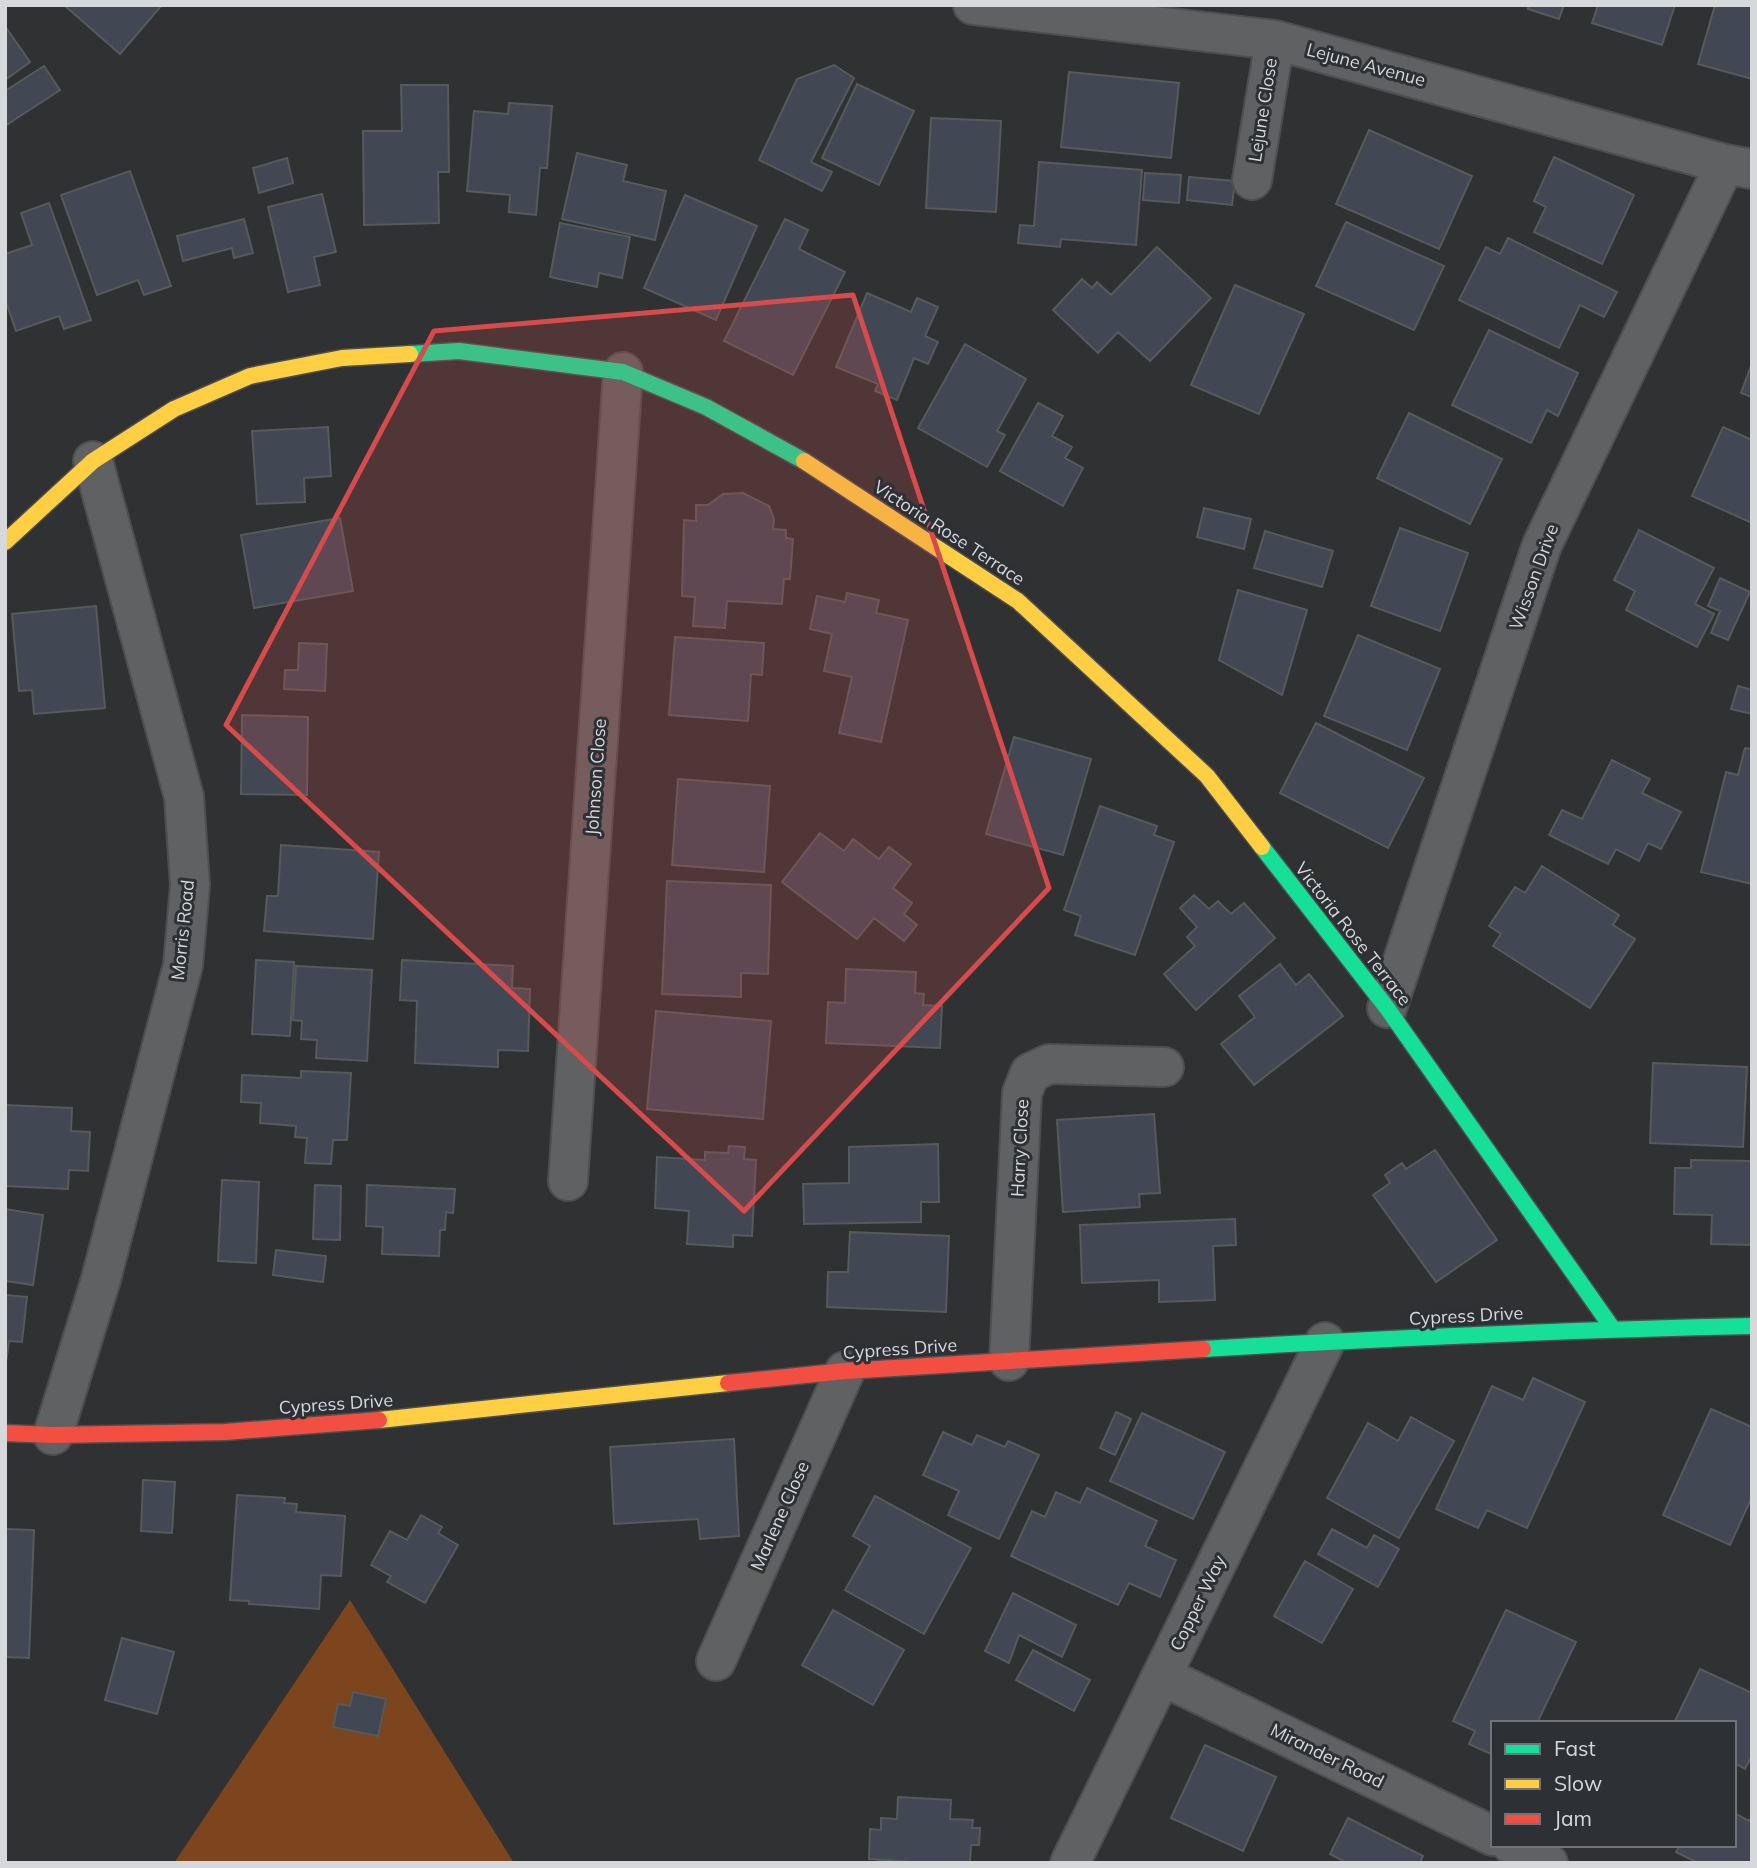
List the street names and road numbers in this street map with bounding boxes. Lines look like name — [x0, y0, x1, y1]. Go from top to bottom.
street label: Lejune Avenue — [1304, 38, 1428, 91]
street label: Lejune Close — [1243, 56, 1282, 163]
street label: Victoria Rose Terrace — [869, 475, 1029, 590]
street label: Wisson Drive — [1504, 521, 1563, 633]
street label: Johnson Close — [580, 718, 611, 836]
street label: Victoria Rose Terrace — [1290, 857, 1417, 1010]
street label: Morris Road — [166, 879, 199, 981]
street label: Harry Close — [1005, 1098, 1034, 1198]
street label: Cypress Drive — [1408, 1301, 1524, 1330]
street label: Cypress Drive — [842, 1333, 958, 1364]
street label: Cypress Drive — [278, 1388, 394, 1419]
street label: Marlene Close — [745, 1457, 814, 1574]
street label: Copper Way — [1164, 1551, 1231, 1654]
street label: Mirander Road — [1267, 1718, 1388, 1793]

